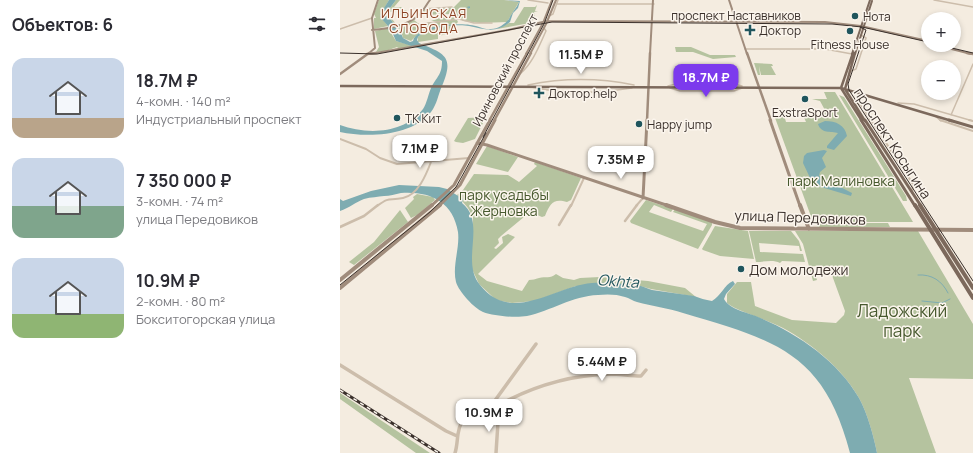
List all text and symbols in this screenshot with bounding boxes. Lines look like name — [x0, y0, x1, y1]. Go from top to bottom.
district label: ИЛЬИНСКАЯ СЛОБОДА — [381, 4, 467, 37]
street label: проспект Наставников — [671, 7, 801, 24]
place label: Нота — [863, 8, 891, 25]
street label: Ириновский проспект — [468, 11, 542, 129]
marker: Нота — [850, 11, 860, 21]
map controls — [921, 12, 961, 100]
button: + — [921, 12, 961, 52]
text: Объектов: 6 — [12, 13, 113, 36]
icon: filters — [306, 13, 328, 35]
place label: Доктор — [759, 22, 801, 39]
marker: Доктор — [744, 24, 756, 36]
marker: Fitness House — [845, 26, 855, 36]
place label: Fitness House — [811, 36, 889, 53]
pin: 11.5M ₽ — [544, 41, 618, 75]
text: 11.5M ₽ — [558, 45, 604, 63]
button: − — [921, 60, 961, 100]
pin: 18.7M ₽ — [669, 64, 743, 98]
text: 18.7M ₽ — [682, 68, 730, 86]
text: 18.7M ₽ — [136, 69, 198, 92]
icon: home — [44, 74, 92, 122]
street label: проспект Косыгина — [850, 84, 936, 202]
place label: Доктор.help — [548, 85, 617, 102]
marker: Доктор.help — [533, 87, 545, 99]
text: 4-комн. · 140 m² — [136, 92, 231, 110]
marker: ExstraSport — [800, 94, 810, 104]
place label: ExstraSport — [772, 104, 838, 121]
text: Индустриальный проспект — [136, 110, 302, 128]
place label: ТК Кит — [405, 110, 441, 127]
marker: ТК Кит — [392, 113, 402, 123]
place label: Happy jump — [647, 116, 712, 133]
marker: Happy jump — [634, 119, 644, 129]
pin: 7.1M ₽ — [387, 135, 453, 169]
text: 7.1M ₽ — [401, 139, 439, 157]
pin: 7.35M ₽ — [584, 146, 658, 180]
text: 7.35M ₽ — [597, 150, 645, 168]
text: 7 350 000 ₽ — [136, 169, 232, 192]
park label: парк Малиновка — [787, 171, 895, 190]
icon: home — [44, 174, 92, 222]
park label: парк усадьбы Жерновка — [459, 185, 549, 220]
text: 3-комн. · 74 m² — [136, 192, 223, 210]
street label: улица Передовиков — [734, 205, 866, 229]
text: улица Передовиков — [136, 210, 258, 228]
place label: Дом молодежи — [749, 260, 848, 279]
marker: Дом молодежи — [736, 264, 746, 274]
text: 10.9M ₽ — [136, 269, 200, 292]
water label: Okhta — [597, 269, 640, 293]
icon: home — [44, 274, 92, 322]
text: 2-комн. · 80 m² — [136, 292, 225, 310]
park label: Ладожский парк — [857, 299, 947, 342]
text: Бокситогорская улица — [136, 310, 275, 328]
pin: 5.44M ₽ — [565, 348, 639, 382]
text: 5.44M ₽ — [577, 352, 627, 370]
pin: 10.9M ₽ — [452, 399, 526, 433]
text: 10.9M ₽ — [465, 403, 513, 421]

